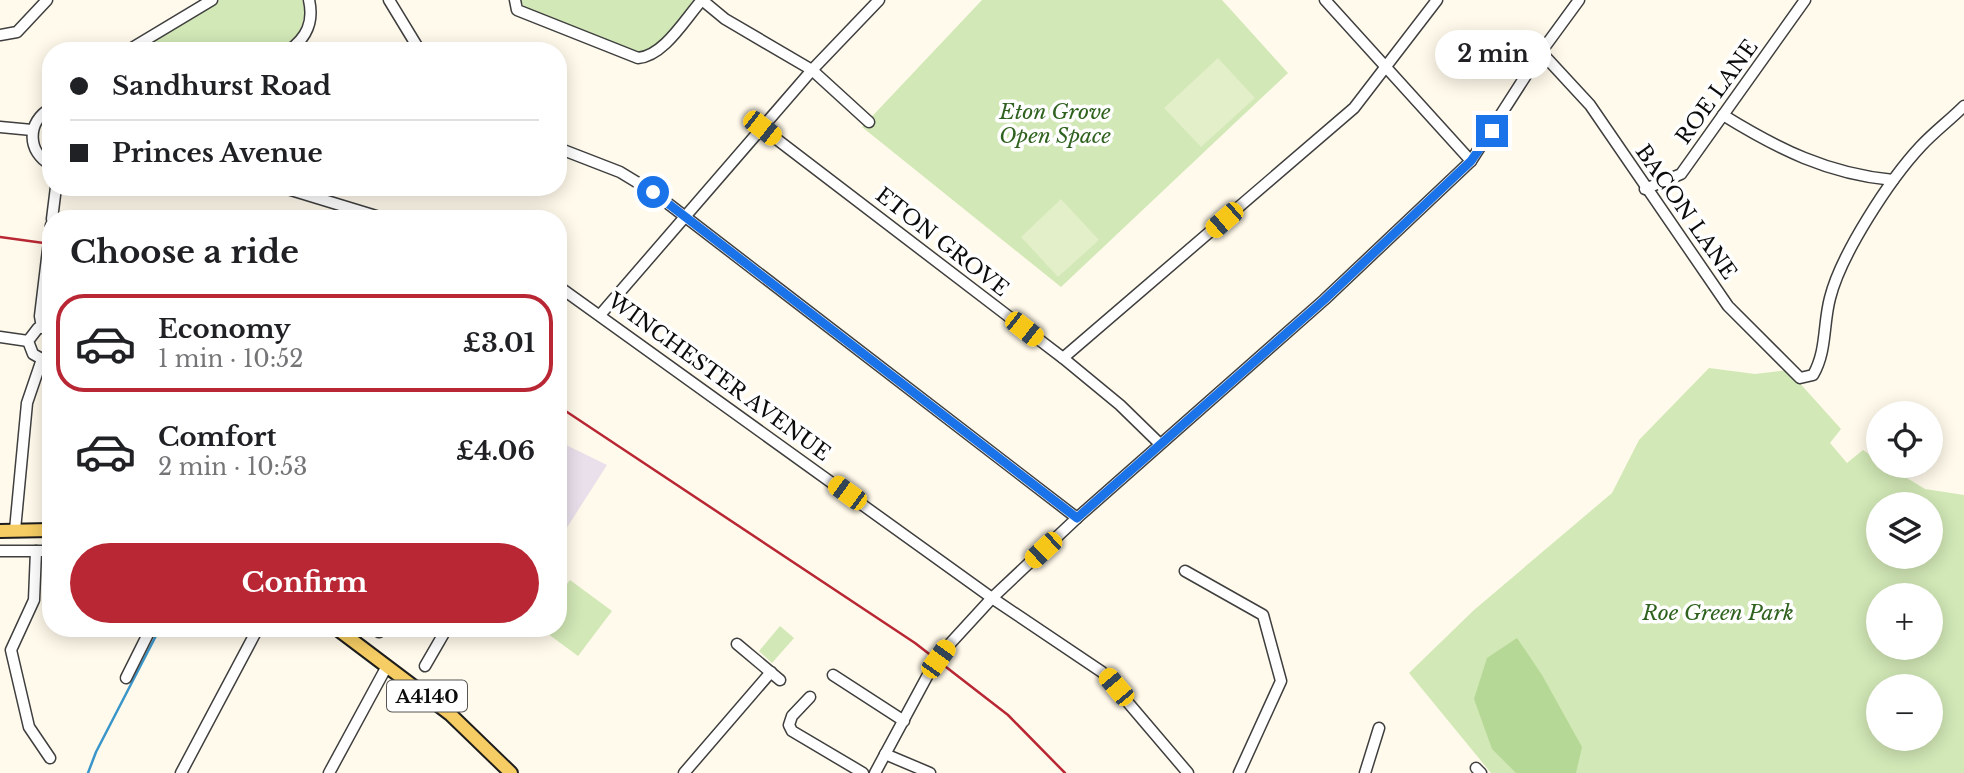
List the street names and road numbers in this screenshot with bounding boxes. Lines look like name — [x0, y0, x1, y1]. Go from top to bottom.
street label: ROE LANE — [1670, 35, 1764, 149]
street label: BACON LANE — [1630, 140, 1742, 284]
street label: ETON GROVE — [870, 182, 1014, 302]
street label: WINCHESTER AVENUE — [602, 287, 835, 467]
road number: A4140 — [387, 680, 467, 712]

